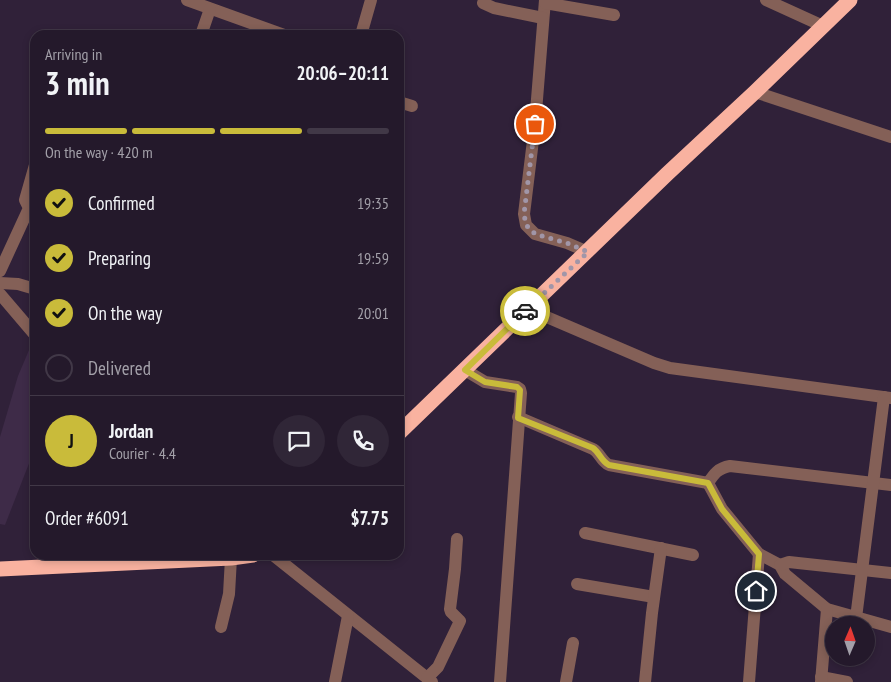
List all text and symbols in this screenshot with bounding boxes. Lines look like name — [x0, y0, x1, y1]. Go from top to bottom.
text: Arriving in — [45, 44, 102, 64]
text: 20:06–20:11 — [296, 61, 389, 85]
text: 3 min — [45, 62, 110, 104]
pin — [514, 103, 556, 145]
icon: bag — [521, 110, 549, 138]
text: On the way · 420 m — [45, 142, 153, 162]
icon: check — [45, 189, 73, 217]
text: Confirmed — [88, 191, 155, 215]
text: 19:35 — [357, 193, 389, 213]
icon: check — [45, 244, 73, 272]
text: Preparing — [88, 246, 151, 270]
text: 19:59 — [357, 248, 389, 268]
courier — [500, 286, 550, 336]
icon: car — [511, 297, 539, 325]
icon: check — [45, 299, 73, 327]
text: On the way — [88, 301, 162, 325]
text: 20:01 — [357, 303, 389, 323]
text: Delivered — [88, 356, 151, 380]
button: chat — [273, 415, 325, 467]
button: phone — [337, 415, 389, 467]
text: Jordan — [109, 419, 153, 443]
text: J — [68, 429, 74, 453]
text: Courier · 4.4 — [109, 443, 176, 463]
text: Order #6091 — [45, 506, 129, 530]
text: $7.75 — [351, 506, 389, 530]
pin — [735, 570, 777, 612]
icon: home — [742, 577, 770, 605]
north arrow — [825, 616, 875, 666]
map controls — [825, 616, 875, 666]

